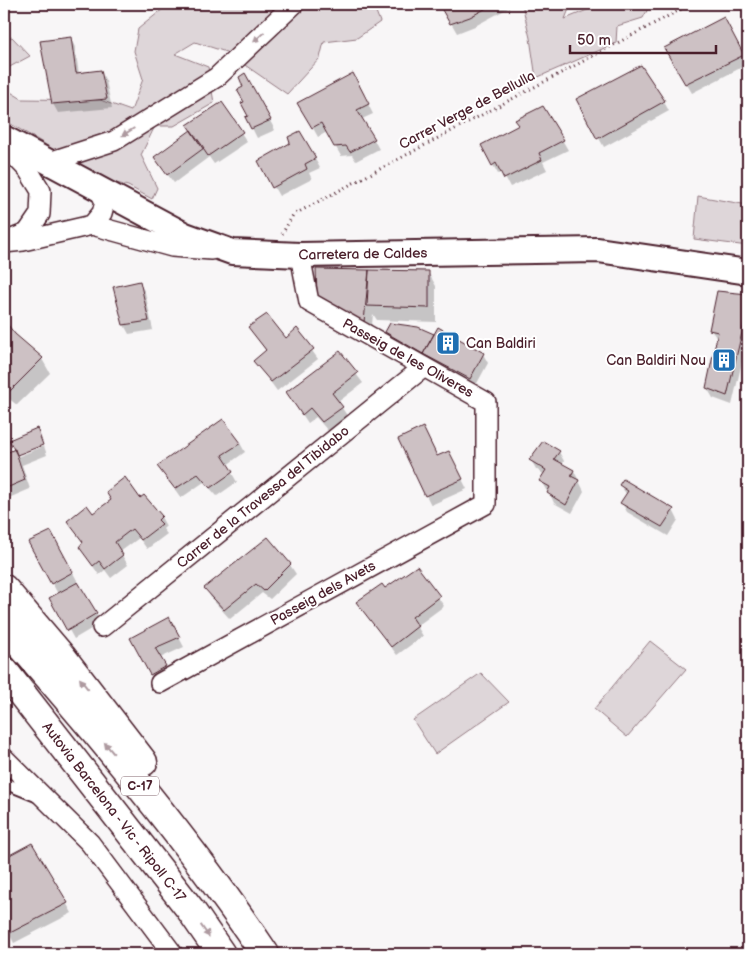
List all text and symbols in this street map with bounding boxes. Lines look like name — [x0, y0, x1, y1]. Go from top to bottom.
scale bar — [570, 22, 716, 54]
one-way arrow — [253, 31, 265, 43]
text: 50 m — [577, 31, 611, 50]
street label: Carrer Verge de Bellulla — [396, 67, 538, 153]
one-way arrow — [121, 128, 135, 137]
street label: Carretera de Caldes — [298, 244, 428, 264]
street label: Passeig de les Oliveres — [340, 315, 476, 401]
building icon: Can Baldiri — [435, 330, 461, 356]
place label: Can Baldiri — [466, 335, 536, 352]
building icon: Can Baldiri Nou — [711, 347, 737, 373]
place label: Can Baldiri Nou — [606, 352, 706, 369]
street label: Carrer de la Travessa del Tibidabo — [173, 422, 353, 572]
street label: Passeig dels Avets — [267, 557, 379, 629]
one-way arrow — [78, 678, 89, 691]
street label: Autovia Barcelona - Vic - Ripoll C-17 — [39, 719, 190, 905]
one-way arrow — [103, 742, 114, 755]
road number: C-17 — [121, 776, 159, 796]
one-way arrow — [200, 924, 210, 938]

